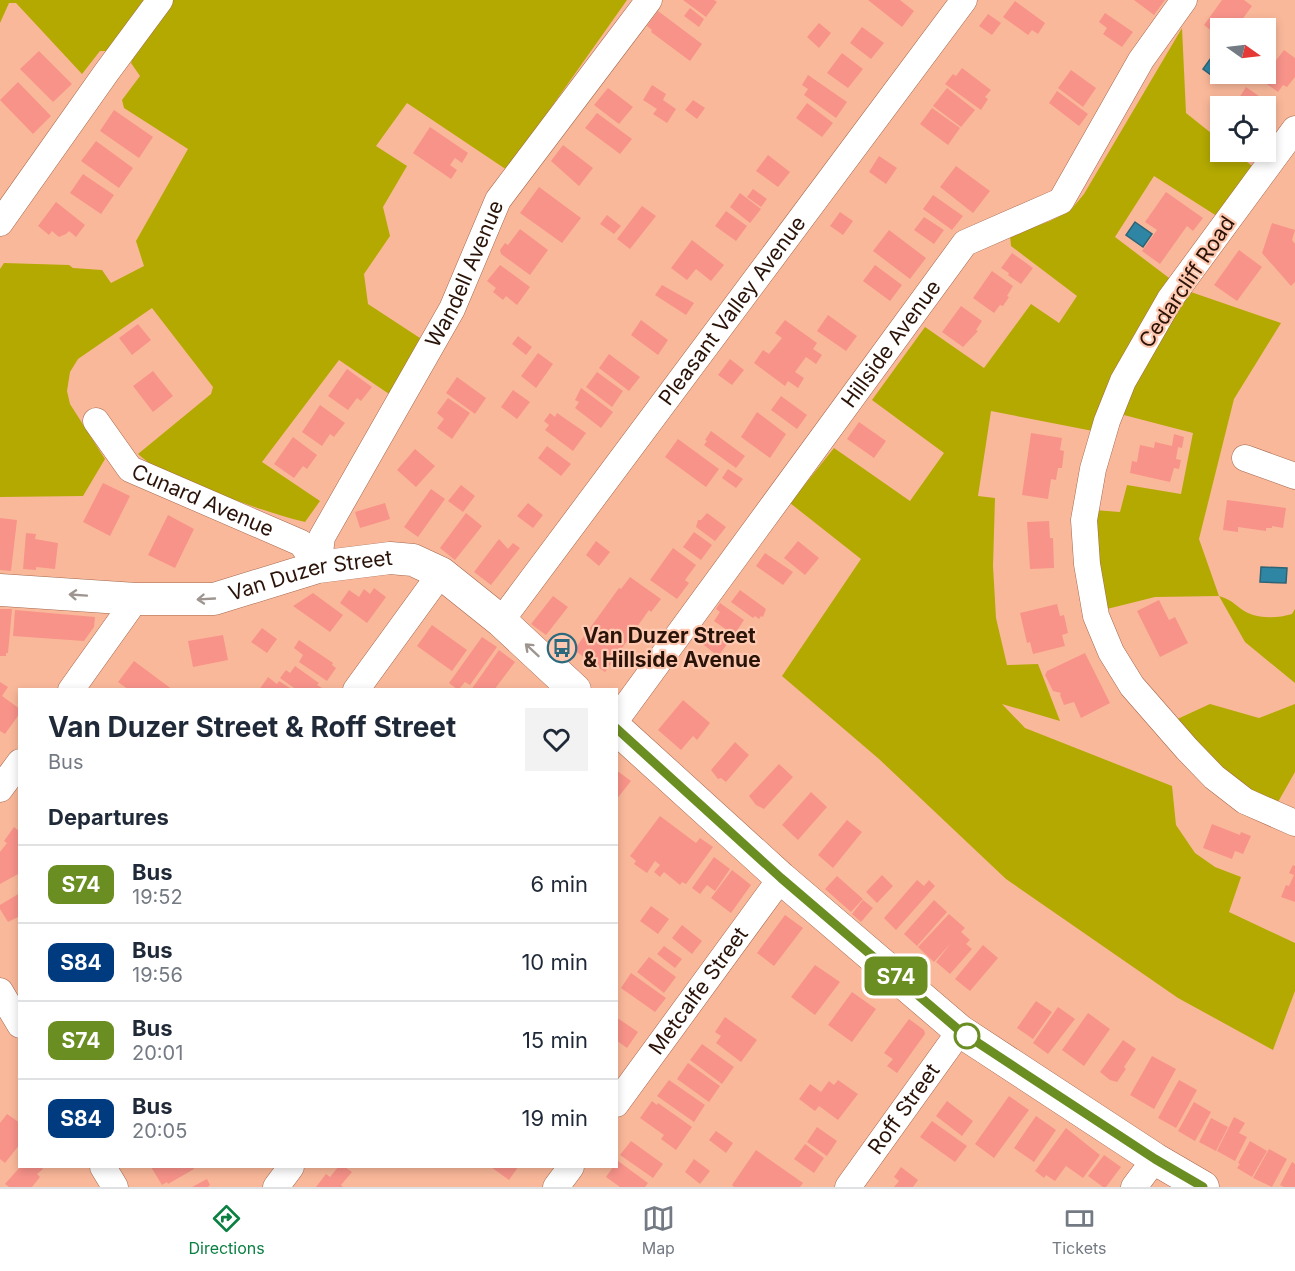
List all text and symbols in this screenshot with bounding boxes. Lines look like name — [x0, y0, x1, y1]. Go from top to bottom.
north arrow — [1210, 18, 1276, 84]
map controls — [1210, 18, 1276, 162]
button: locate — [1210, 96, 1276, 162]
street label: Wandell Avenue — [420, 196, 508, 352]
street label: Pleasant Valley Avenue — [653, 211, 811, 410]
street label: Cedarcliff Road — [1133, 211, 1240, 352]
street label: Hillside Avenue — [836, 275, 946, 412]
street label: Cunard Avenue — [128, 458, 278, 542]
street label: Van Duzer Street — [225, 545, 394, 606]
one-way arrow — [68, 590, 88, 601]
one-way arrow — [197, 593, 217, 604]
place label: Van Duzer Street & Hillside Avenue — [583, 623, 761, 672]
bus stop icon: Van Duzer Street & Hillside Avenue — [546, 632, 578, 664]
one-way arrow — [525, 643, 540, 657]
button: heart — [525, 708, 588, 771]
text: Van Duzer Street & Roff Street — [48, 710, 456, 744]
text: Bus — [48, 750, 83, 774]
text: Departures — [48, 804, 169, 830]
text: Bus — [132, 859, 173, 885]
text: 6 min — [531, 871, 588, 897]
text: S74 — [62, 872, 100, 897]
text: 19:52 — [132, 885, 183, 909]
street label: Metcalfe Street — [643, 922, 753, 1059]
text: Bus — [132, 937, 173, 963]
text: 10 min — [521, 949, 588, 975]
text: S84 — [60, 950, 102, 975]
line badge: S74 — [862, 956, 930, 996]
text: 19:56 — [132, 963, 183, 987]
text: S74 — [877, 964, 915, 989]
text: Bus — [132, 1015, 173, 1041]
unlabelled marker — [954, 1023, 980, 1049]
text: 15 min — [522, 1027, 588, 1053]
text: S74 — [62, 1028, 100, 1053]
text: 20:01 — [132, 1041, 183, 1065]
street label: Roff Street — [863, 1058, 945, 1159]
text: Bus — [132, 1093, 173, 1119]
text: 19 min — [522, 1105, 588, 1131]
text: S84 — [60, 1106, 102, 1131]
text: 20:05 — [132, 1119, 187, 1143]
tab: Directions — [188, 1202, 265, 1258]
tab: Map — [642, 1202, 675, 1258]
tab: Tickets — [1052, 1202, 1106, 1258]

